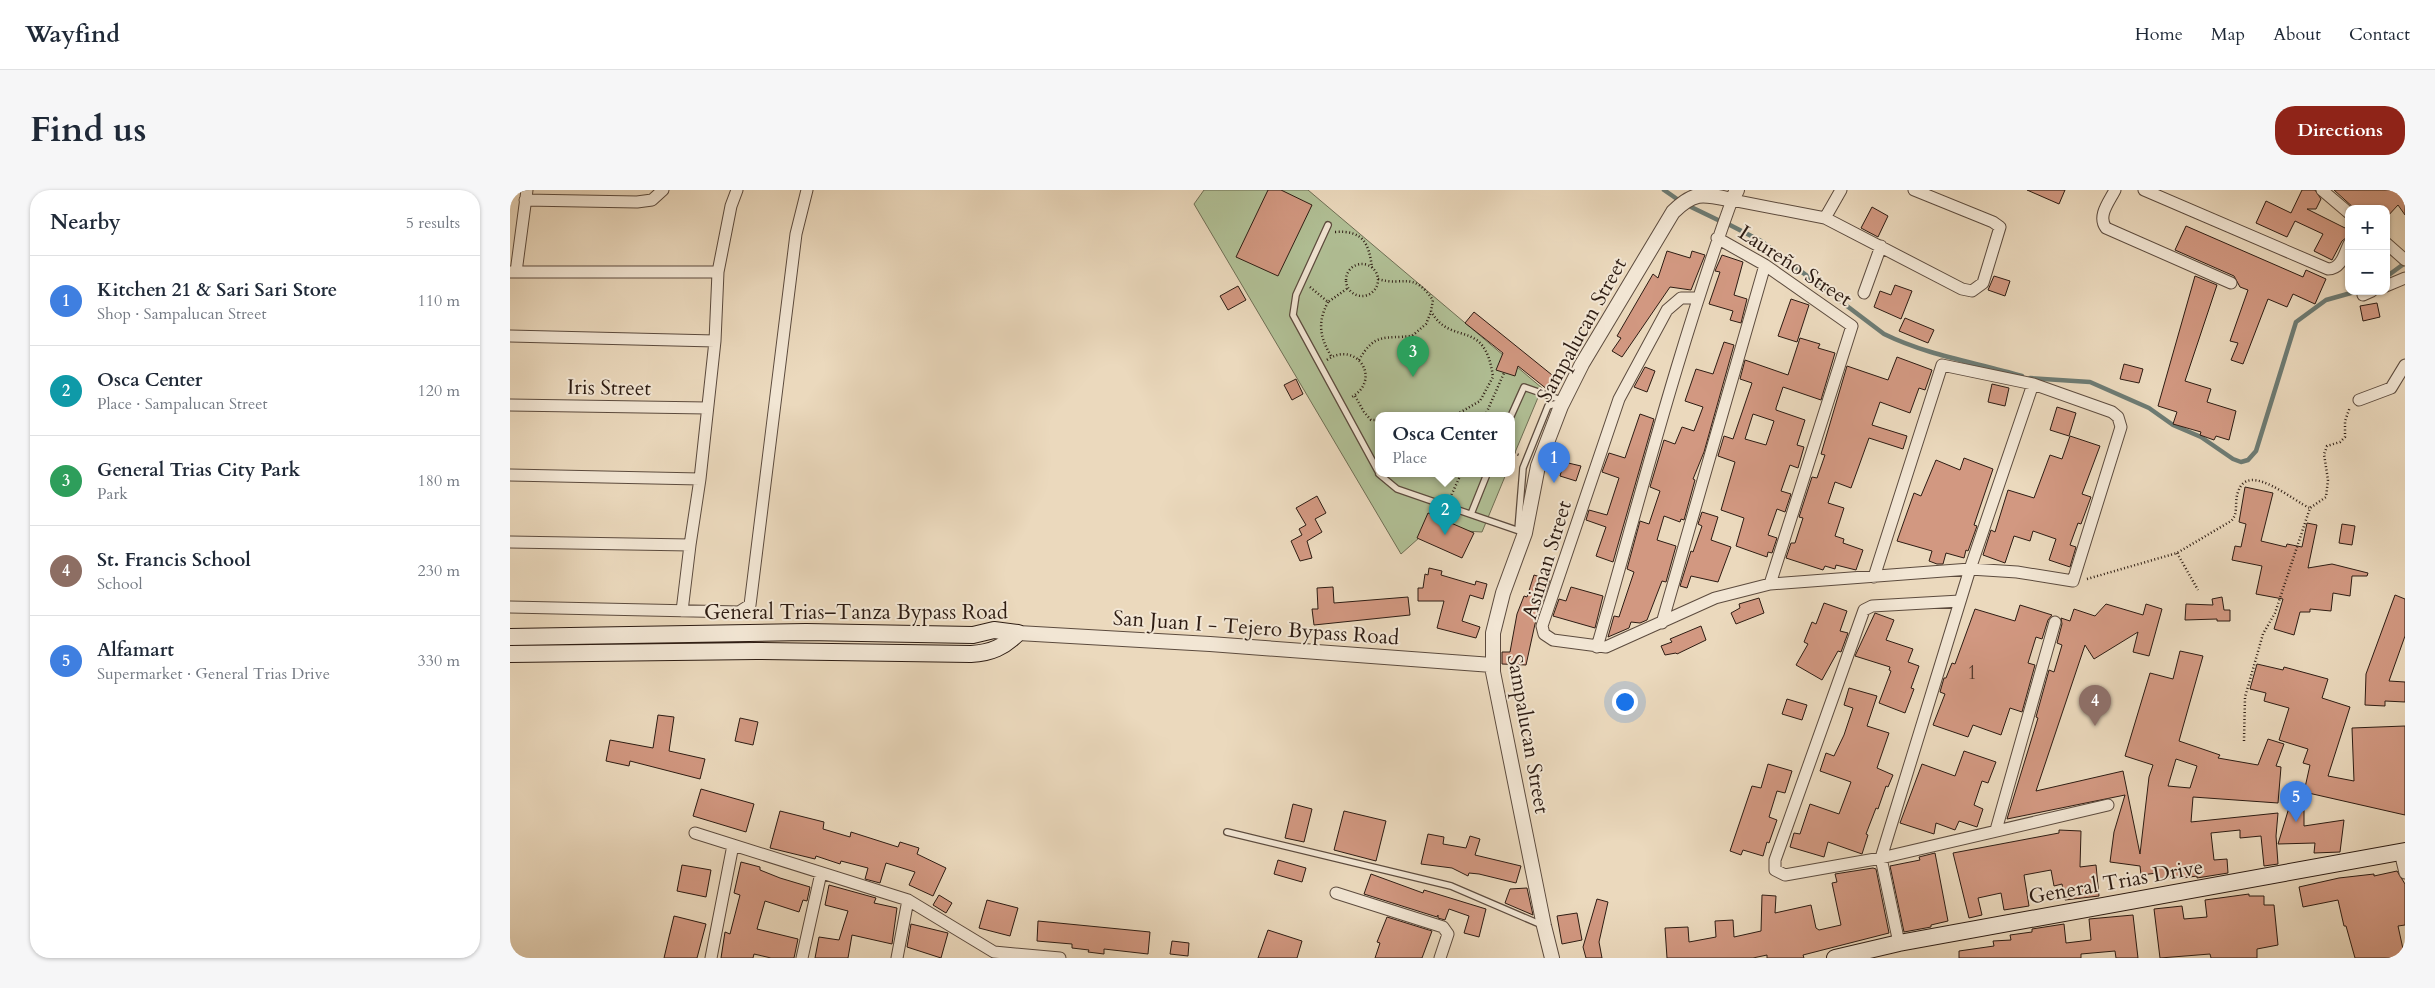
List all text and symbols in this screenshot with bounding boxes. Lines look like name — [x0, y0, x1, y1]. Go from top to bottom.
text: Wayfind — [25, 18, 120, 51]
text: Home — [2135, 22, 2183, 47]
text: Map — [2211, 22, 2245, 47]
text: About — [2273, 22, 2321, 47]
text: Contact — [2349, 22, 2410, 47]
text: Find us — [30, 106, 146, 154]
button: Directions — [2275, 106, 2405, 155]
map controls — [2345, 205, 2390, 295]
button: + — [2345, 205, 2390, 250]
text: Nearby — [50, 208, 121, 237]
text: 5 results — [406, 212, 460, 234]
street label: Laureño Street — [1733, 218, 1858, 314]
button: − — [2345, 250, 2390, 295]
street label: Sampalucan Street — [1530, 252, 1634, 408]
text: Kitchen 21 & Sari Sari Store — [97, 277, 337, 303]
text: 1 — [62, 290, 70, 312]
text: 110 m — [418, 290, 460, 312]
text: Shop · Sampalucan Street — [97, 303, 266, 325]
pin: 3 — [1397, 336, 1429, 377]
text: Osca Center — [97, 367, 202, 393]
street label: Iris Street — [567, 373, 652, 403]
text: 2 — [62, 380, 70, 402]
text: 120 m — [418, 380, 460, 402]
text: Place · Sampalucan Street — [97, 393, 268, 415]
popup — [1375, 412, 1515, 477]
text: Osca Center — [1392, 421, 1498, 447]
pin: 1 — [1538, 442, 1570, 483]
text: Place — [1392, 447, 1427, 469]
text: General Trias City Park — [97, 457, 300, 483]
text: 3 — [62, 470, 70, 492]
text: 180 m — [418, 470, 460, 492]
text: Park — [97, 483, 128, 505]
pin: 2 — [1429, 494, 1461, 535]
street label: Asiman Street — [1515, 497, 1579, 623]
text: St. Francis School — [97, 547, 251, 573]
text: 4 — [62, 560, 70, 582]
text: 230 m — [418, 560, 460, 582]
text: School — [97, 573, 142, 595]
street label: General Trias–Tanza Bypass Road — [704, 598, 1008, 627]
street label: San Juan I - Tejero Bypass Road — [1112, 604, 1400, 652]
text: Alfamart — [97, 637, 174, 663]
text: 5 — [62, 650, 70, 672]
text: 330 m — [418, 650, 460, 672]
street label: Sampalucan Street — [1500, 652, 1556, 816]
house number: 1 — [1967, 660, 1977, 686]
text: Supermarket · General Trias Drive — [97, 663, 330, 685]
pin: 4 — [2079, 685, 2111, 726]
your location — [1612, 689, 1638, 715]
pin: 5 — [2280, 781, 2312, 822]
street label: General Trias Drive — [2026, 852, 2206, 912]

